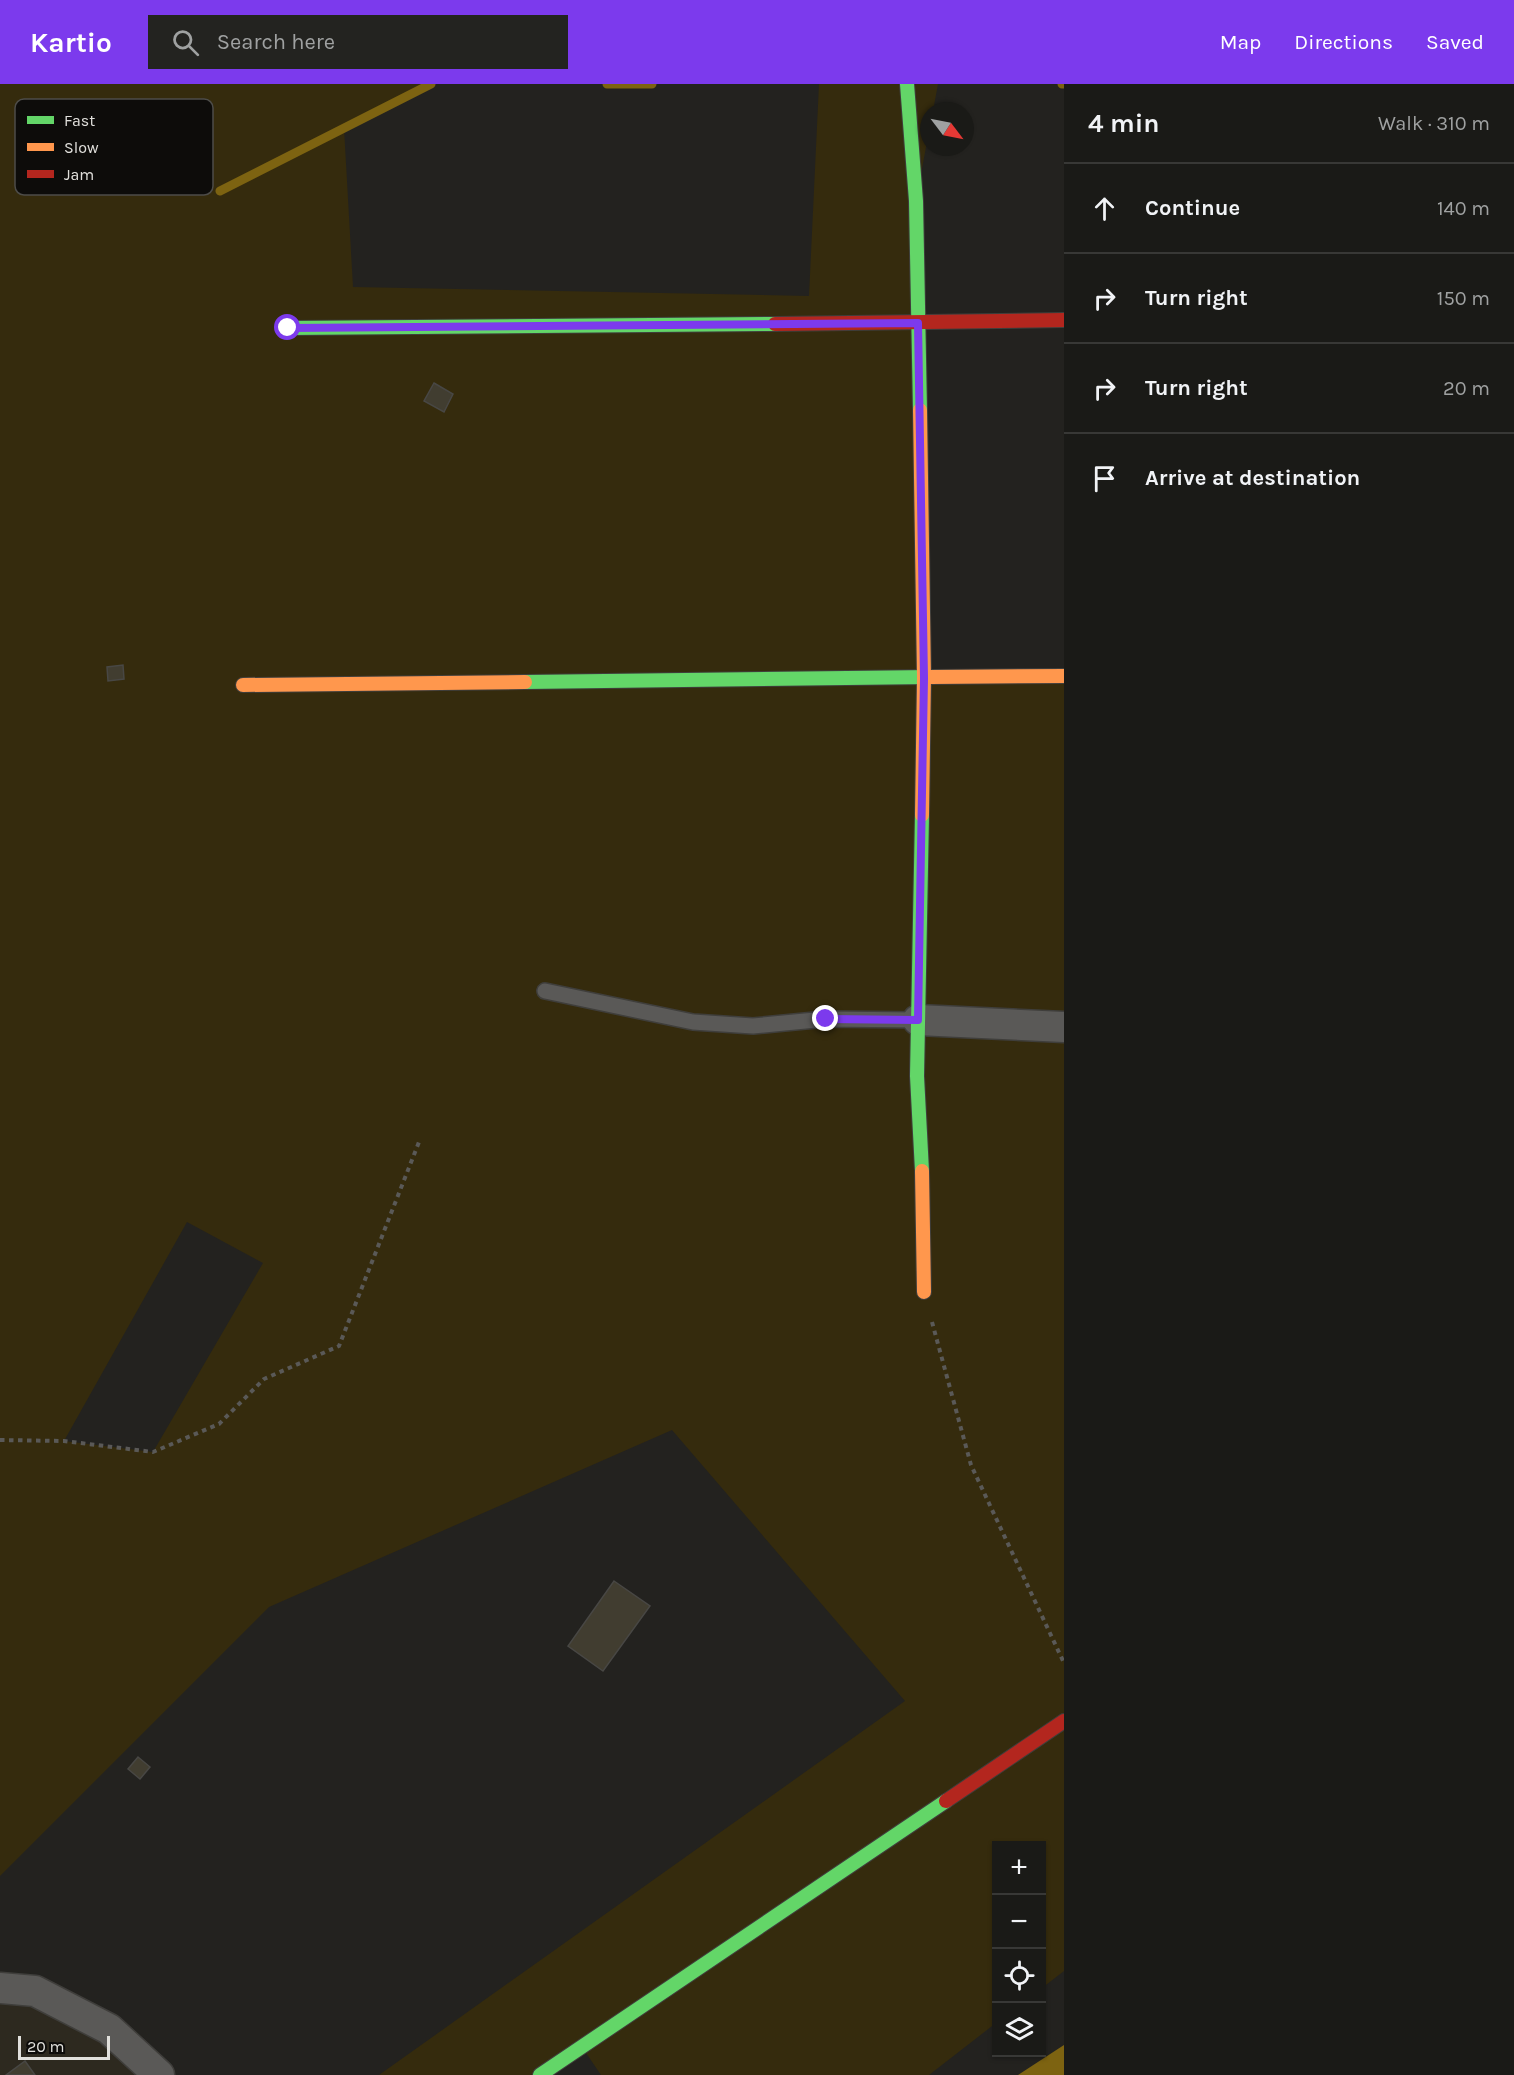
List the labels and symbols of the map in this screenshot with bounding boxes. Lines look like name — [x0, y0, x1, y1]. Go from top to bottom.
legend — [15, 99, 213, 195]
north arrow — [920, 102, 974, 156]
text: Fast — [64, 111, 95, 130]
text: Slow — [64, 138, 99, 157]
text: Jam — [64, 165, 94, 184]
route start — [274, 314, 300, 340]
route end — [812, 1005, 838, 1031]
scale bar — [18, 2033, 110, 2060]

